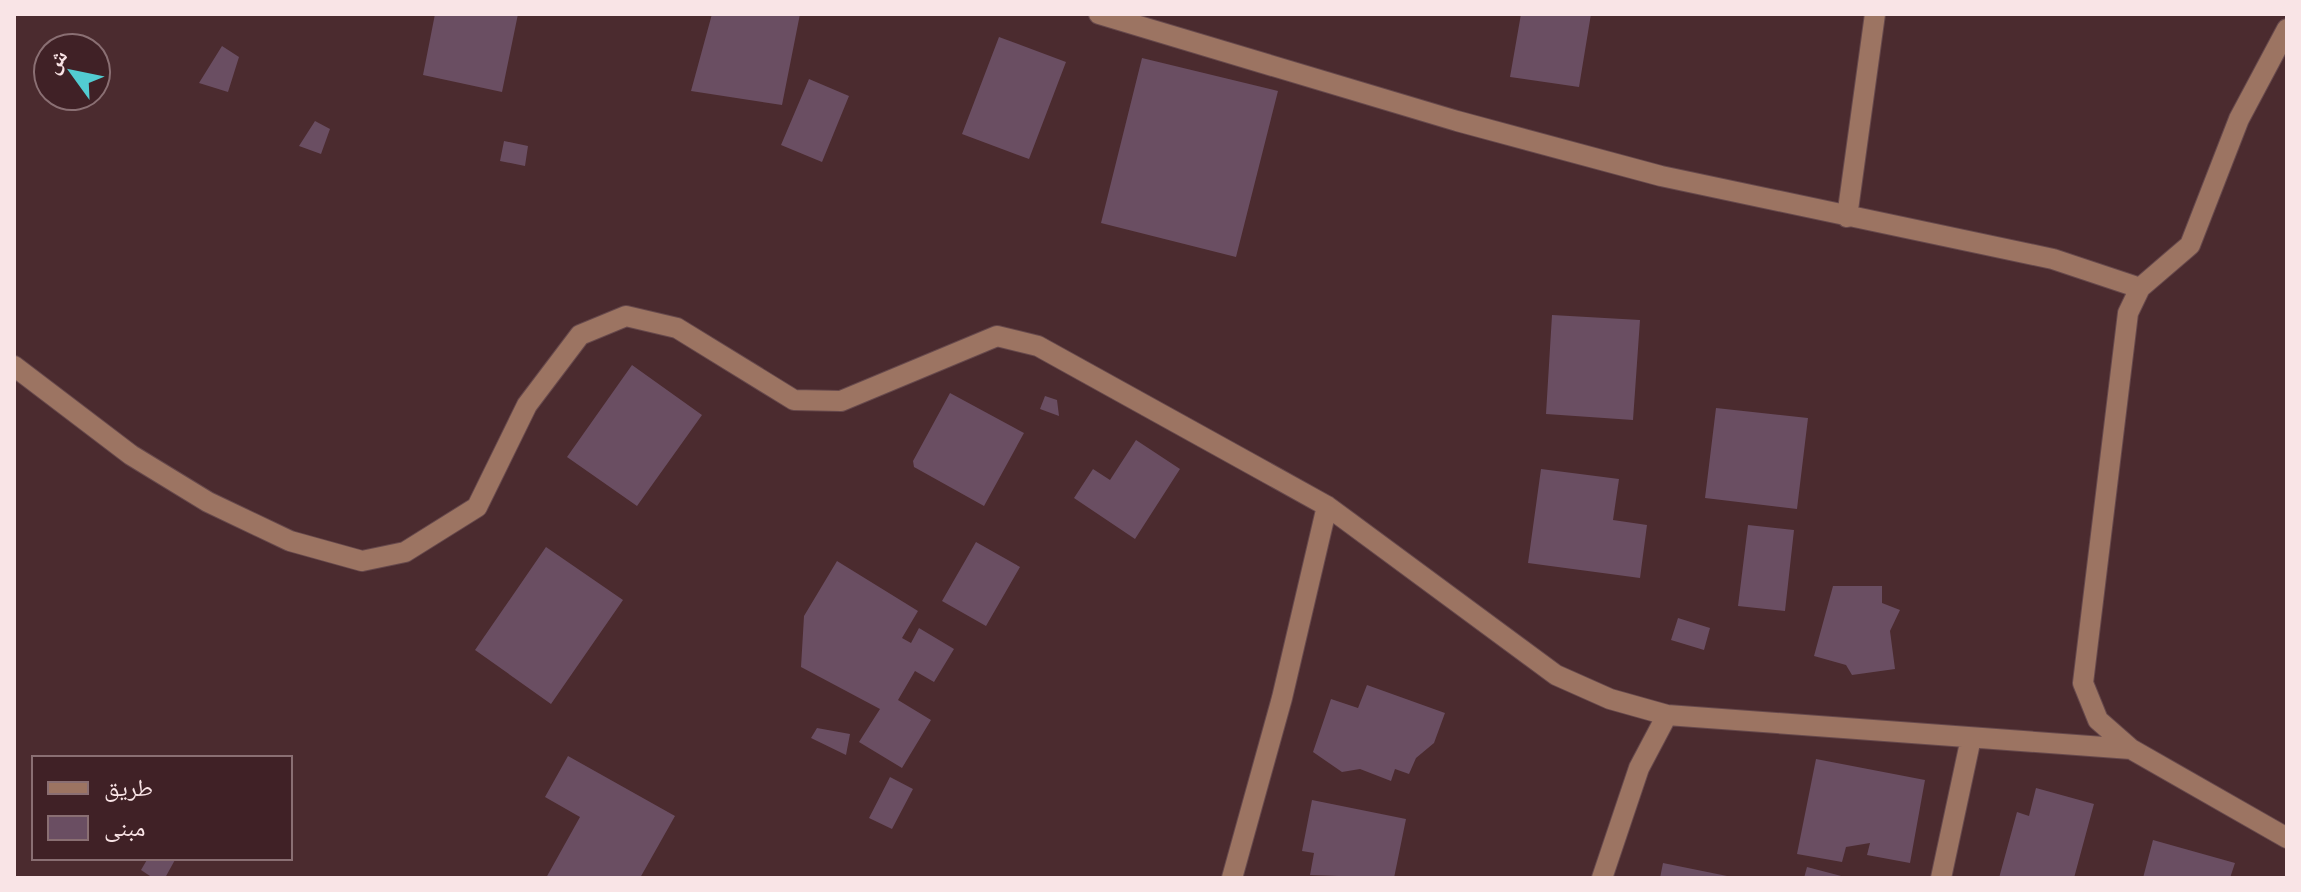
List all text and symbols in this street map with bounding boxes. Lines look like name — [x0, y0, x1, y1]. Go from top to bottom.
north arrow — [32, 32, 112, 112]
text: ش — [36, 43, 76, 80]
legend — [32, 756, 292, 860]
text: طريق — [104, 771, 153, 806]
text: مبنى — [104, 811, 145, 846]

